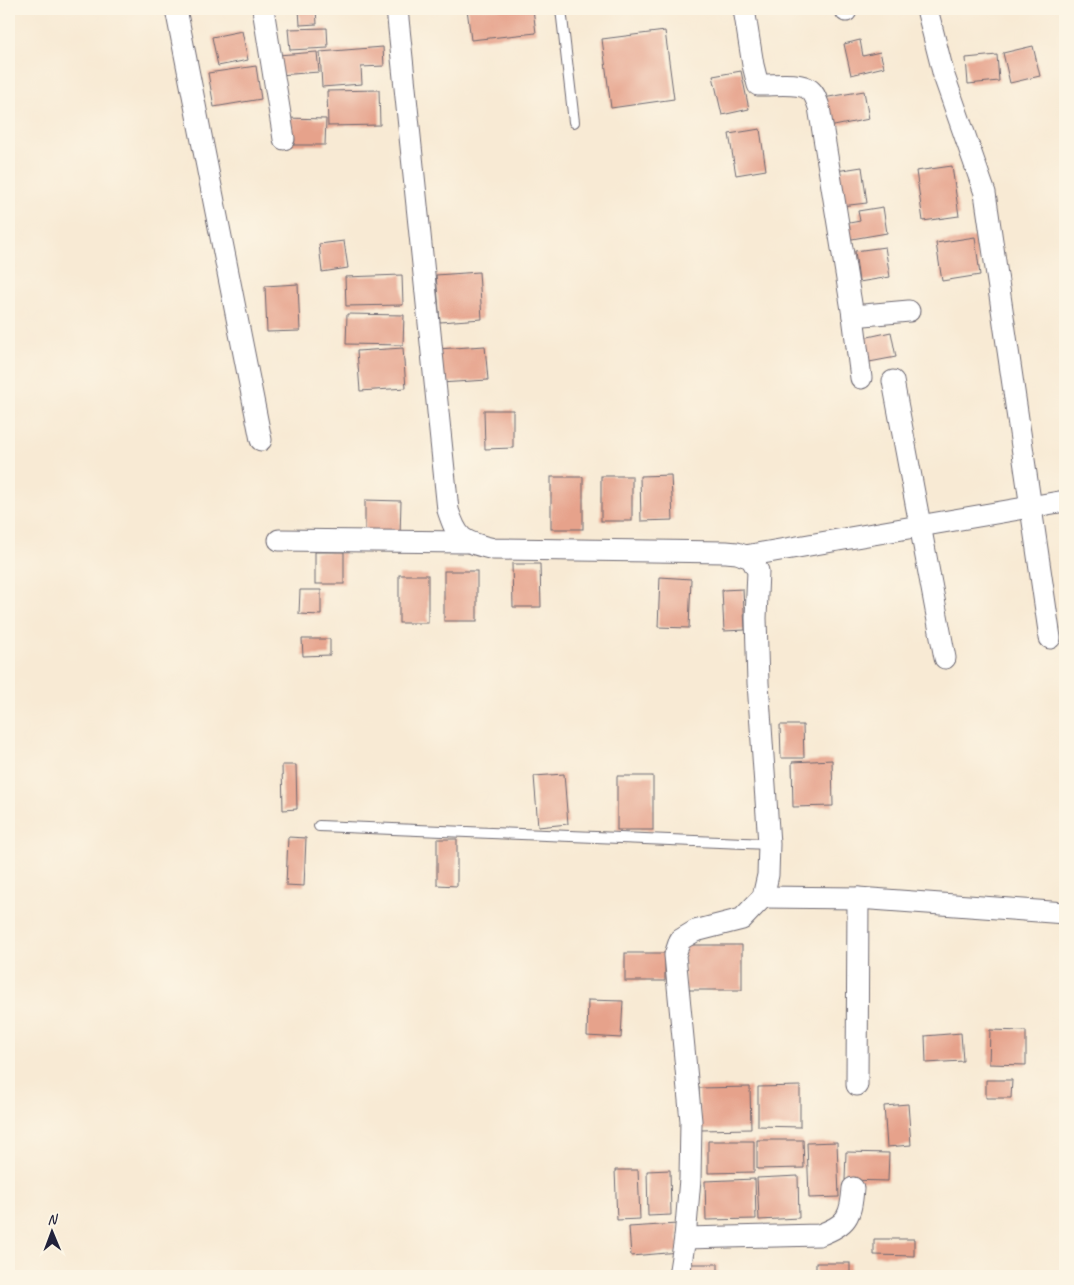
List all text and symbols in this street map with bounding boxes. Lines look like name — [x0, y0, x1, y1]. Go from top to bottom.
north arrow — [28, 1208, 78, 1258]
text: N — [47, 1211, 59, 1228]

